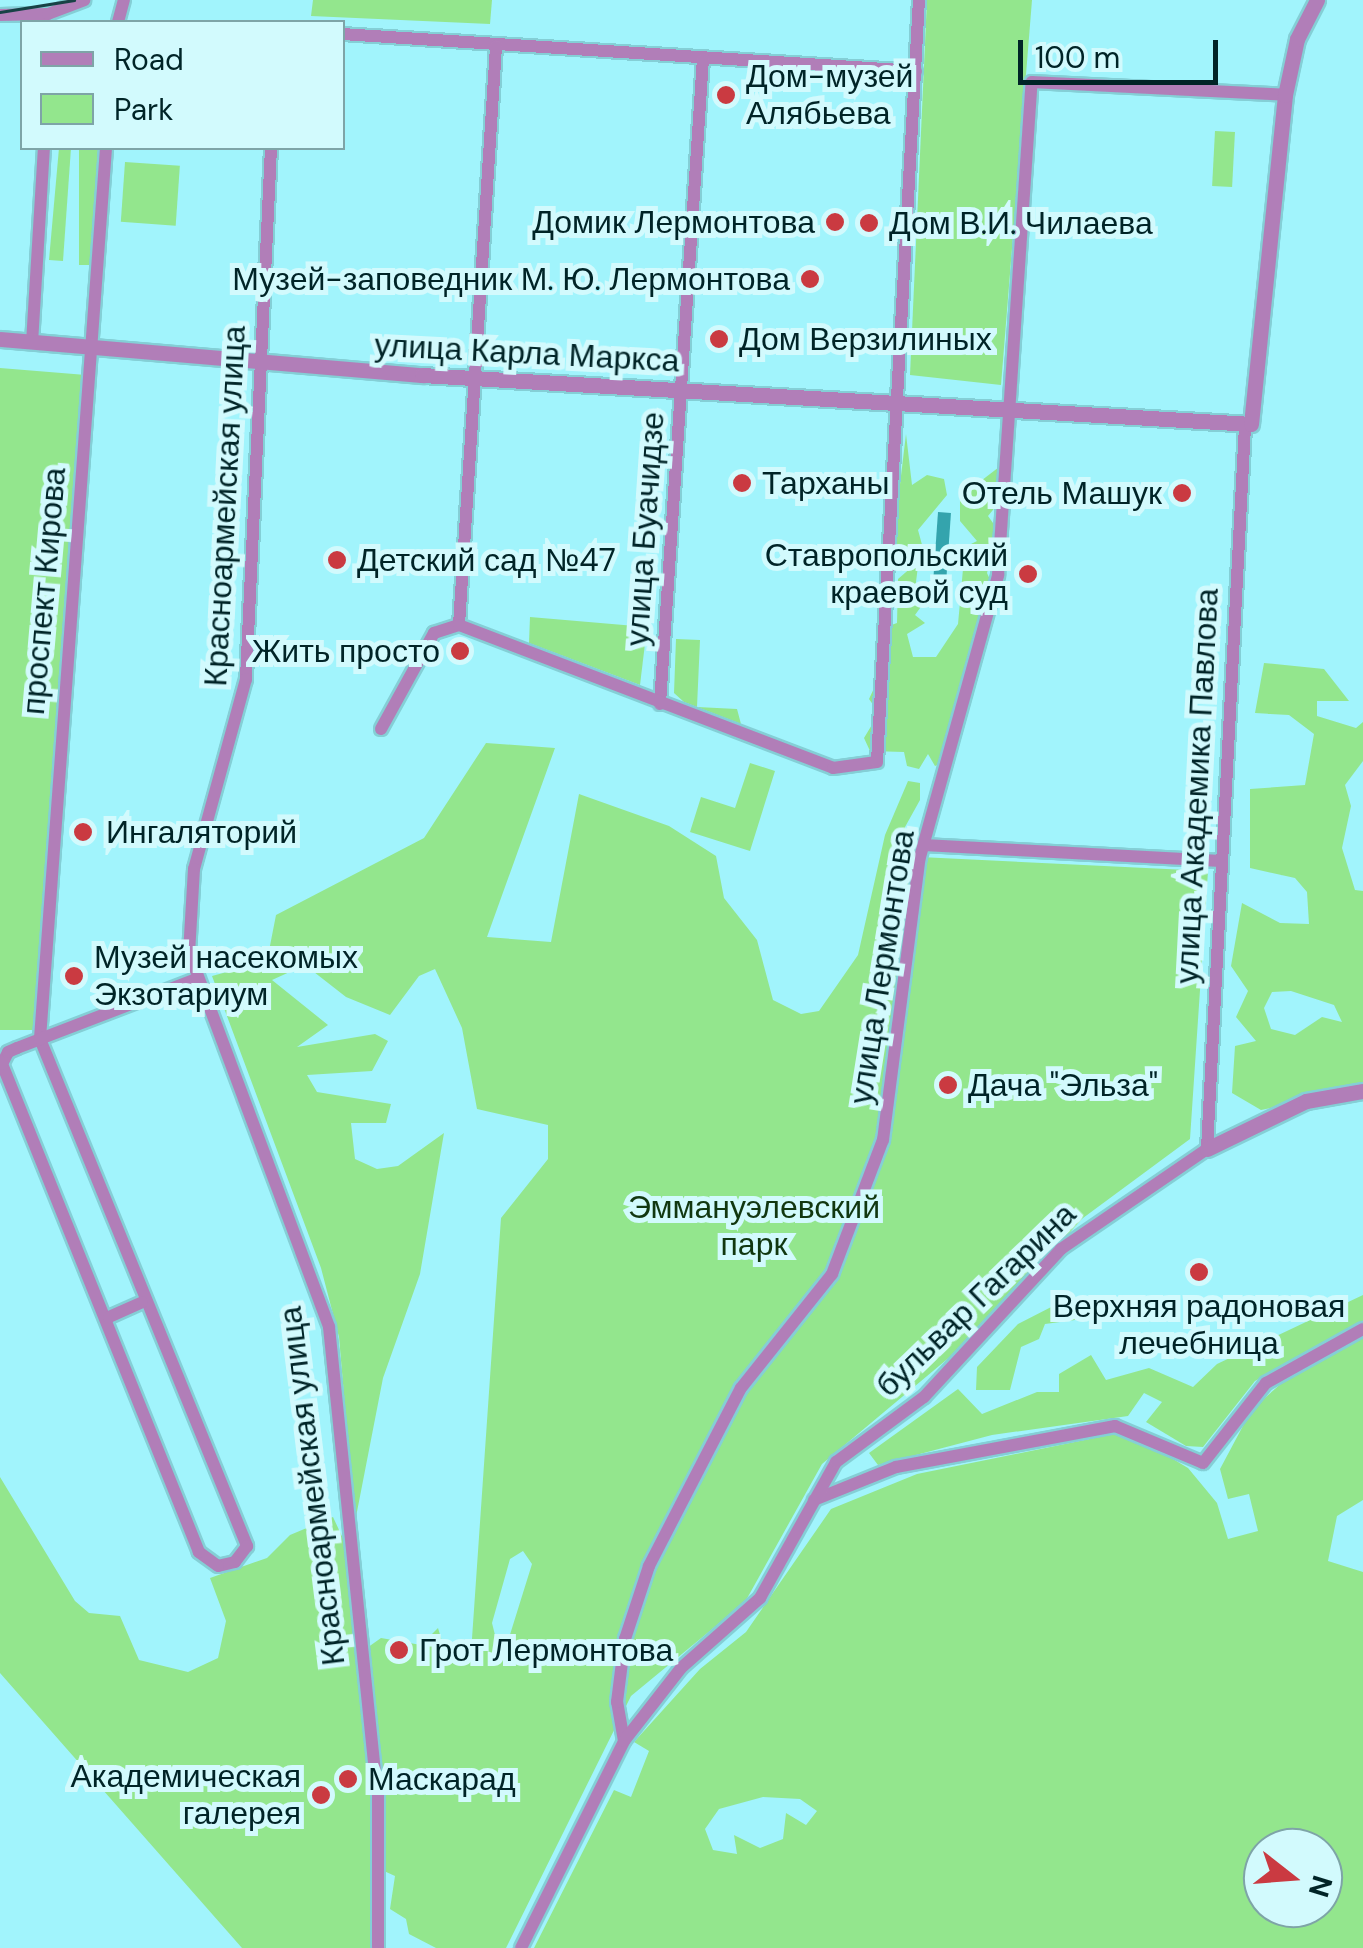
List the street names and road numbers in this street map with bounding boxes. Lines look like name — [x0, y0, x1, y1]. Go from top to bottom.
street label: Красноармейская улица — [196, 325, 254, 687]
street label: улица Карла Маркса — [374, 326, 680, 380]
street label: улица Буачидзе — [618, 411, 672, 647]
street label: проспект Кирова — [14, 466, 74, 716]
street label: улица Академика Павлова — [1167, 587, 1227, 985]
street label: улица Лермонтова — [841, 827, 923, 1107]
street label: бульвар Гагарина — [868, 1195, 1084, 1405]
street label: Красноармейская улица — [271, 1304, 353, 1668]

